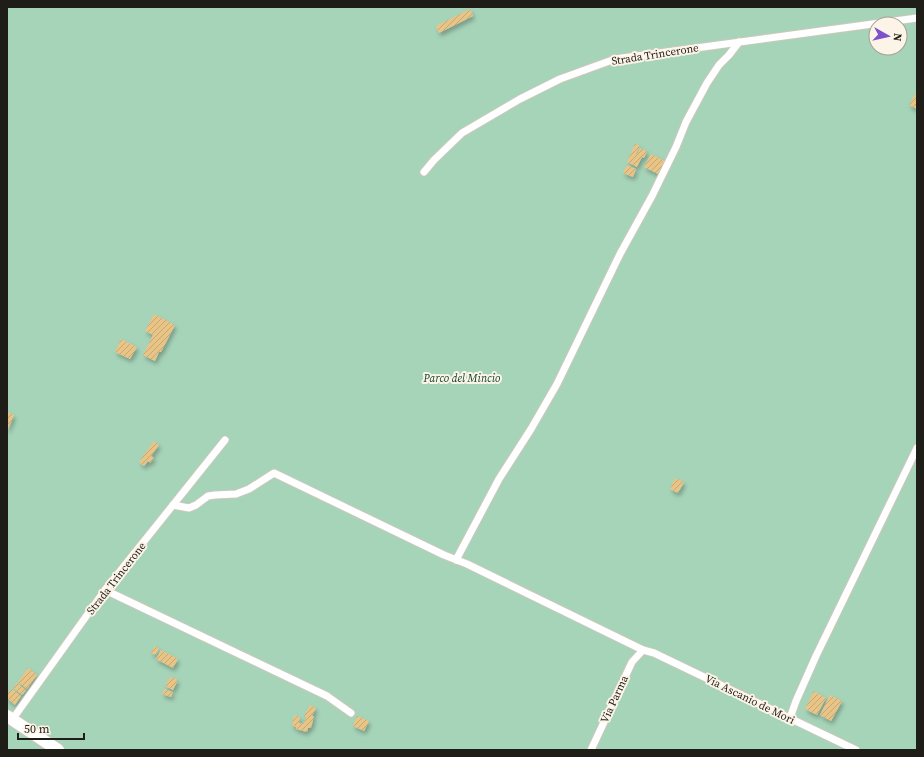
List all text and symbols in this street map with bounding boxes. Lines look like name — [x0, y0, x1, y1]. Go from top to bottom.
north arrow — [868, 16, 908, 56]
text: N — [889, 32, 905, 42]
street label: Strada Trincerone — [610, 40, 700, 69]
park label: Parco del Mincio — [423, 371, 501, 386]
street label: Strada Trincerone — [83, 539, 150, 618]
street label: Via Ascanio de Mori — [702, 671, 797, 728]
street label: Via Parma — [597, 673, 632, 725]
scale bar — [18, 715, 84, 741]
text: 50 m — [24, 721, 50, 737]

